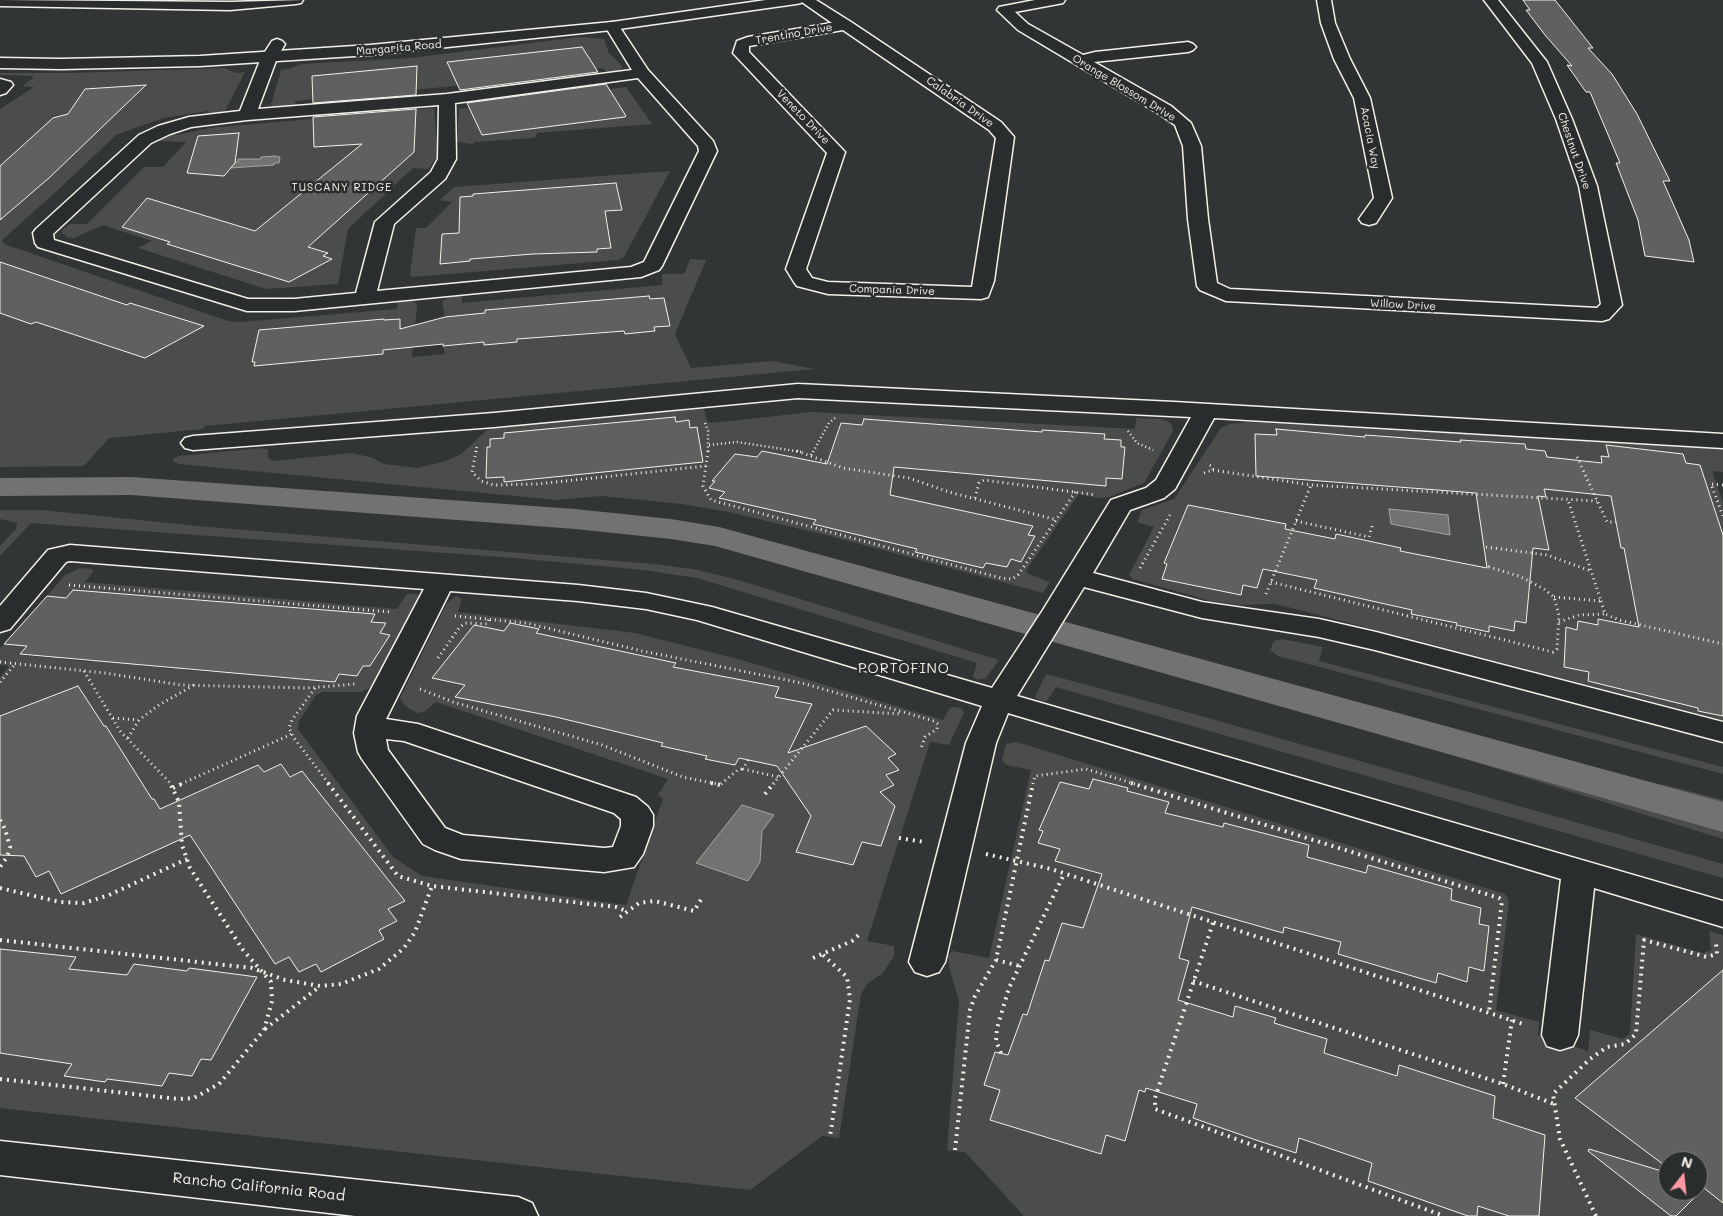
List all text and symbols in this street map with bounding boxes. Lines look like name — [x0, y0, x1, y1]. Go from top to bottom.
street label: Trentino Drive — [754, 21, 834, 47]
street label: Margarita Road — [356, 38, 442, 58]
street label: Orange Blossom Drive — [1070, 52, 1178, 124]
street label: Calabria Drive — [924, 74, 996, 130]
street label: Veneto Drive — [774, 87, 832, 147]
street label: Acacia Way — [1357, 106, 1383, 170]
street label: Chestnut Drive — [1555, 111, 1593, 191]
district label: TUSCANY RIDGE — [290, 181, 394, 195]
street label: Compania Drive — [849, 282, 935, 298]
street label: Willow Drive — [1370, 297, 1436, 313]
district label: PORTOFINO — [857, 661, 951, 677]
north arrow — [1658, 1151, 1708, 1201]
text: N — [1679, 1151, 1695, 1173]
street label: Rancho California Road — [172, 1169, 346, 1205]

